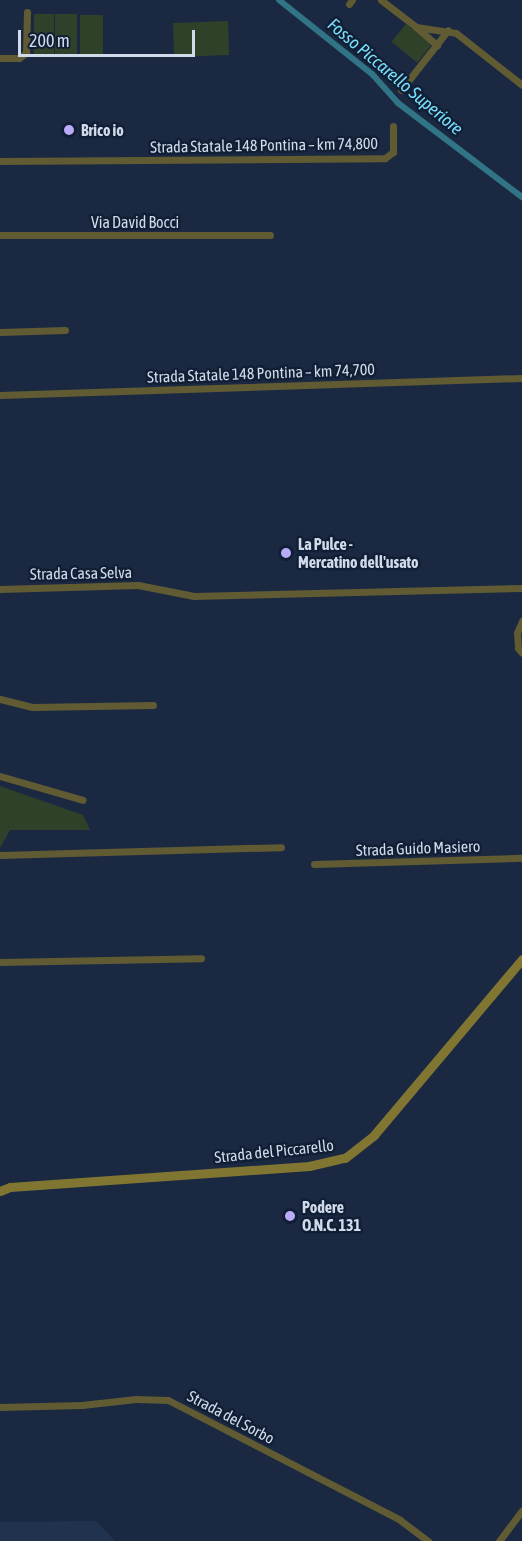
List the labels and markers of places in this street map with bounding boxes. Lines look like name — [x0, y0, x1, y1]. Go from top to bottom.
place label: Brico io — [81, 120, 124, 140]
marker: Brico io — [62, 123, 76, 137]
place label: La Pulce - Mercatino dell'usato — [298, 534, 419, 572]
marker: La Pulce - Mercatino dell'usato — [279, 546, 293, 560]
place label: Podere O.N.C. 131 — [302, 1197, 361, 1235]
marker: Podere O.N.C. 131 — [283, 1209, 297, 1223]

